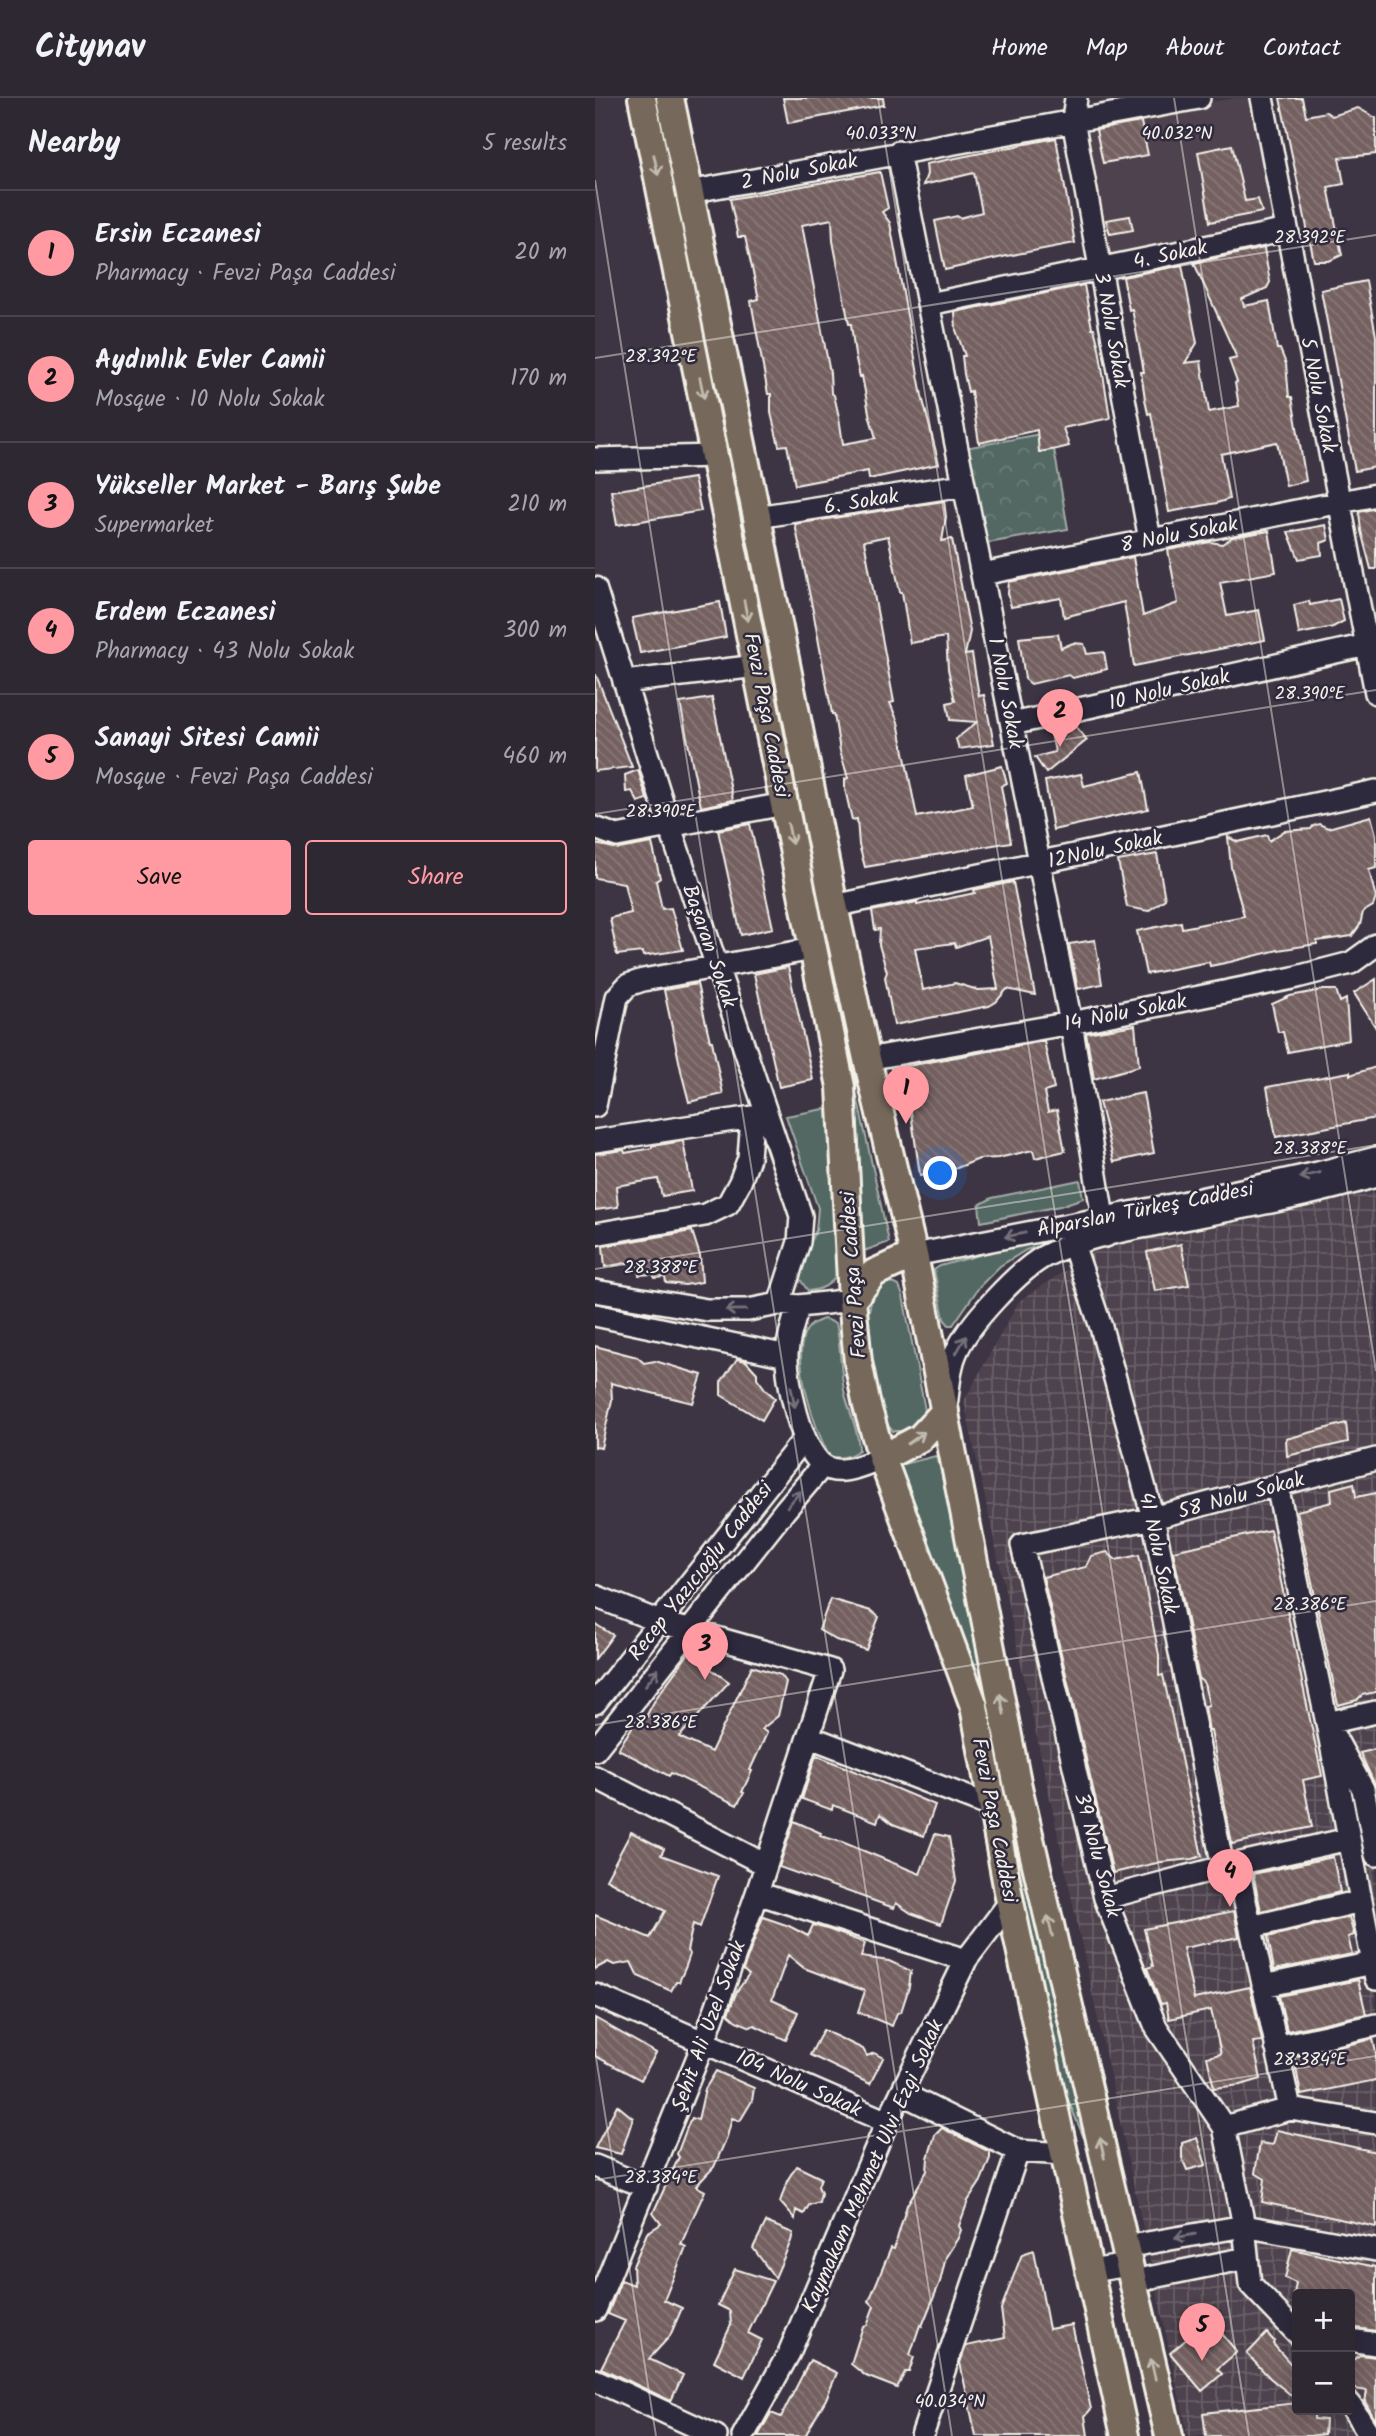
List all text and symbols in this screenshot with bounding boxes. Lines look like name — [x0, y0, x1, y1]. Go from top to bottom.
text: Citynav — [35, 22, 145, 75]
text: Home — [991, 29, 1048, 68]
text: Map — [1086, 29, 1128, 68]
text: About — [1166, 29, 1224, 68]
text: Contact — [1262, 29, 1341, 68]
text: Nearby — [28, 120, 120, 168]
text: 40.033°N — [845, 120, 917, 149]
text: 40.032°N — [1141, 120, 1213, 149]
text: 5 results — [482, 126, 567, 162]
street label: 2 Nolu Sokak — [738, 145, 861, 200]
one-way arrow — [650, 153, 664, 176]
text: Ersin Eczanesi — [95, 214, 261, 256]
text: 28.392°E — [1274, 224, 1346, 253]
street label: 4. Sokak — [1130, 231, 1211, 279]
text: 1 — [48, 235, 54, 271]
text: 20 m — [515, 235, 567, 271]
text: Pharmacy · Fevzi Paşa Caddesi — [95, 256, 395, 292]
street label: 3 Nolu Sokak — [1084, 269, 1137, 391]
street label: 5 Nolu Sokak — [1290, 335, 1345, 456]
text: Aydınlık Evler Camii — [95, 340, 325, 382]
text: 28.392°E — [625, 343, 697, 372]
text: 2 — [44, 361, 58, 397]
text: 170 m — [510, 361, 567, 397]
one-way arrow — [695, 376, 709, 399]
text: Mosque · 10 Nolu Sokak — [95, 382, 324, 418]
text: Yükseller Market - Barış Şube — [95, 466, 441, 508]
street label: 6. Sokak — [821, 480, 901, 525]
text: 3 — [45, 487, 57, 523]
text: 210 m — [507, 487, 567, 523]
text: Supermarket — [95, 508, 214, 544]
street label: 8 Nolu Sokak — [1118, 508, 1241, 563]
text: Erdem Eczanesi — [95, 592, 276, 634]
one-way arrow — [740, 599, 754, 622]
text: 4 — [45, 613, 57, 649]
text: 300 m — [503, 613, 567, 649]
street label: Fevzi Paşa Caddesi — [733, 630, 798, 801]
text: Pharmacy · 43 Nolu Sokak — [95, 634, 354, 670]
street label: 1 Nolu Sokak — [978, 635, 1031, 752]
street label: 10 Nolu Sokak — [1106, 661, 1233, 720]
text: 28.390°E — [1275, 680, 1346, 709]
pin: 2 — [1037, 689, 1083, 747]
text: Sanayi Sitesi Camii — [95, 718, 319, 760]
text: 5 — [45, 739, 57, 775]
text: 460 m — [503, 739, 567, 775]
text: Mosque · Fevzi Paşa Caddesi — [95, 760, 373, 796]
text: 28.390°E — [626, 798, 697, 827]
one-way arrow — [784, 822, 797, 845]
street label: 12Nolu Sokak — [1045, 822, 1166, 879]
button: Save — [28, 840, 291, 915]
button: Share — [305, 840, 567, 915]
street label: Başaran Sokak — [672, 880, 745, 1013]
street label: 14 Nolu Sokak — [1061, 985, 1190, 1042]
pin: 1 — [883, 1066, 929, 1124]
text: 28.388°E — [1273, 1135, 1348, 1164]
your location — [923, 1156, 957, 1190]
one-way arrow — [1299, 1169, 1322, 1182]
street label: Alparslan Türkeş Caddesi — [1034, 1173, 1257, 1248]
street label: Fevzi Paşa Caddesi — [832, 1189, 877, 1359]
one-way arrow — [1004, 1229, 1027, 1242]
text: 28.388°E — [624, 1254, 699, 1283]
one-way arrow — [724, 1303, 747, 1317]
one-way arrow — [954, 1336, 968, 1356]
one-way arrow — [787, 1385, 800, 1408]
one-way arrow — [906, 1431, 925, 1445]
street label: 58 Nolu Sokak — [1174, 1464, 1309, 1529]
street label: Recep Yazıcıoğlu Caddesi — [620, 1474, 783, 1669]
street label: 41 Nolu Sokak — [1128, 1489, 1187, 1618]
one-way arrow — [786, 1490, 802, 1508]
text: 28.386°E — [1273, 1591, 1347, 1620]
pin: 3 — [682, 1622, 728, 1680]
one-way arrow — [644, 1668, 659, 1687]
one-way arrow — [995, 1693, 1008, 1716]
text: 28.386°E — [624, 1709, 698, 1738]
street label: Fevzi Paşa Caddesi — [961, 1735, 1026, 1906]
street label: 39 Nolu Sokak — [1064, 1789, 1129, 1922]
pin: 4 — [1207, 1849, 1253, 1907]
one-way arrow — [1043, 1915, 1056, 1938]
street label: Şehit Ali Uzel Sokak — [663, 1936, 756, 2117]
street label: Kaymakam Mehmet Ulvi Ezgi Sokak — [793, 2014, 953, 2319]
street label: 104 Nolu Sokak — [730, 2042, 867, 2127]
text: 28.384°E — [1273, 2046, 1347, 2075]
one-way arrow — [1095, 2137, 1108, 2160]
text: 28.384°E — [624, 2164, 698, 2193]
one-way arrow — [1174, 2230, 1197, 2244]
map controls — [1292, 2289, 1355, 2415]
button: + — [1292, 2289, 1355, 2352]
pin: 5 — [1179, 2303, 1225, 2361]
button: − — [1292, 2352, 1355, 2415]
one-way arrow — [1146, 2359, 1159, 2381]
text: 40.034°N — [915, 2388, 985, 2417]

